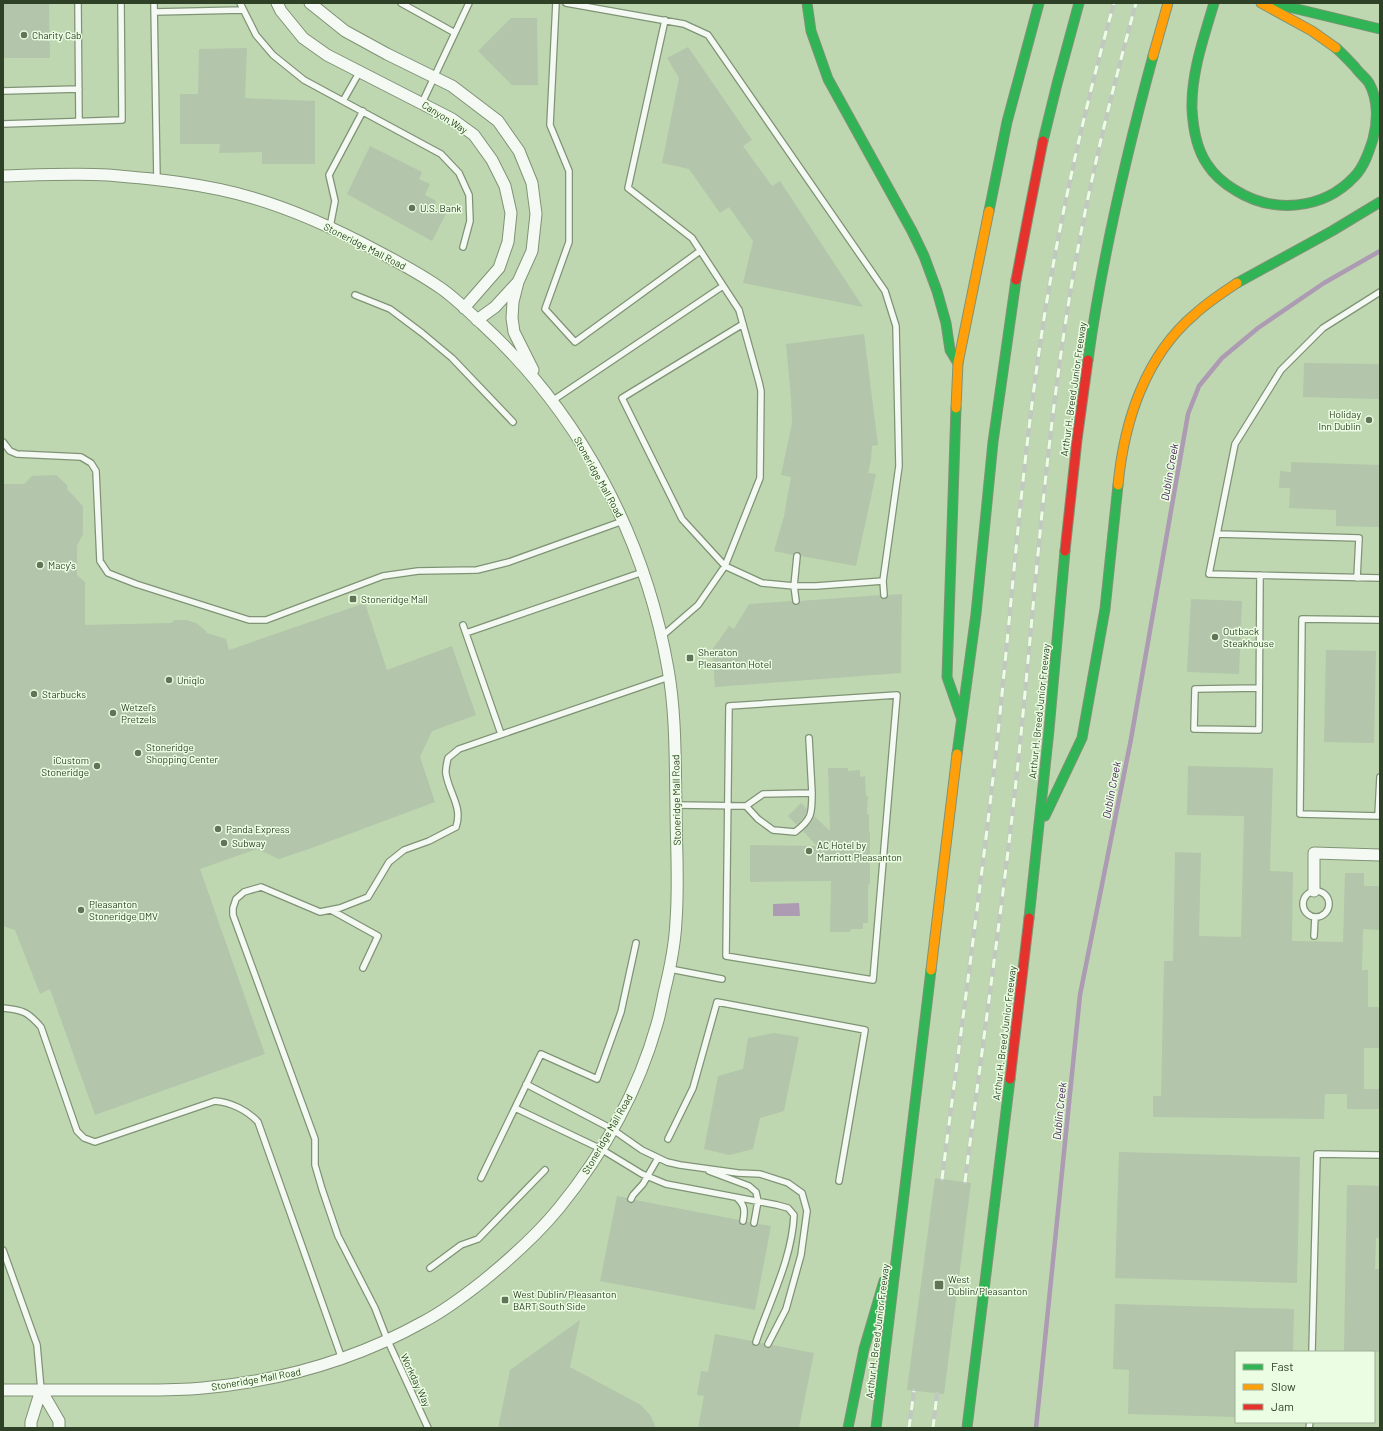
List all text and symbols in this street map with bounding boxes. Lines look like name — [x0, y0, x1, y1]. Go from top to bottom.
place label: Charity Cab — [32, 29, 82, 41]
marker: Charity Cab — [19, 30, 29, 40]
street label: Canyon Way — [420, 98, 470, 136]
place label: U.S. Bank — [420, 202, 461, 214]
marker: U.S. Bank — [407, 203, 417, 213]
street label: Stoneridge Mall Road — [322, 220, 408, 272]
street label: Arthur H. Breed Junior Freeway — [1058, 321, 1088, 457]
place label: Holiday Inn Dublin — [1319, 408, 1361, 432]
marker: Holiday Inn Dublin — [1364, 415, 1374, 425]
street label: Stoneridge Mall Road — [572, 434, 626, 520]
water label: Dublin Creek — [1158, 442, 1181, 502]
place label: Macy's — [48, 559, 76, 571]
marker: Macy's — [35, 560, 45, 570]
place label: Stoneridge Mall — [361, 593, 428, 605]
marker: Stoneridge Mall — [348, 594, 358, 604]
place label: Outback Steakhouse — [1223, 625, 1274, 649]
marker: Outback Steakhouse — [1210, 632, 1220, 642]
street label: Arthur H. Breed Junior Freeway — [1026, 642, 1052, 779]
place label: Sheraton Pleasanton Hotel — [698, 646, 771, 670]
marker: Sheraton Pleasanton Hotel — [685, 653, 695, 663]
place label: Uniqlo — [177, 674, 205, 686]
marker: Uniqlo — [164, 675, 174, 685]
place label: Starbucks — [42, 688, 86, 700]
marker: Starbucks — [29, 689, 39, 699]
place label: Wetzel's Pretzels — [121, 701, 156, 725]
marker: Wetzel's Pretzels — [108, 708, 118, 718]
place label: Stoneridge Shopping Center — [146, 741, 219, 765]
marker: Stoneridge Shopping Center — [133, 748, 143, 758]
place label: iCustom Stoneridge — [41, 754, 89, 778]
street label: Stoneridge Mall Road — [669, 755, 683, 845]
water label: Dublin Creek — [1099, 760, 1123, 820]
marker: iCustom Stoneridge — [92, 761, 102, 771]
place label: Panda Express — [226, 823, 290, 835]
marker: Panda Express — [213, 824, 223, 834]
place label: Subway — [232, 837, 266, 849]
marker: Subway — [219, 838, 229, 848]
place label: AC Hotel by Marriott Pleasanton — [817, 839, 902, 863]
marker: AC Hotel by Marriott Pleasanton — [804, 846, 814, 856]
place label: Pleasanton Stoneridge DMV — [89, 898, 158, 922]
marker: Pleasanton Stoneridge DMV — [76, 905, 86, 915]
street label: Arthur H. Breed Junior Freeway — [990, 964, 1018, 1101]
water label: Dublin Creek — [1050, 1081, 1069, 1141]
street label: Stoneridge Mall Road — [579, 1092, 635, 1176]
street label: Arthur H. Breed Junior Freeway — [863, 1262, 891, 1399]
place label: West Dublin/Pleasanton — [948, 1273, 1027, 1297]
marker: West Dublin/Pleasanton — [933, 1279, 945, 1291]
place label: West Dublin/Pleasanton BART South Side — [513, 1288, 616, 1312]
marker: West Dublin/Pleasanton BART South Side — [500, 1295, 510, 1305]
legend — [1235, 1351, 1375, 1423]
street label: Workday Way — [398, 1352, 434, 1409]
text: Fast — [1271, 1359, 1294, 1373]
street label: Stoneridge Mall Road — [210, 1365, 302, 1393]
text: Slow — [1271, 1379, 1296, 1393]
text: Jam — [1271, 1399, 1294, 1413]

